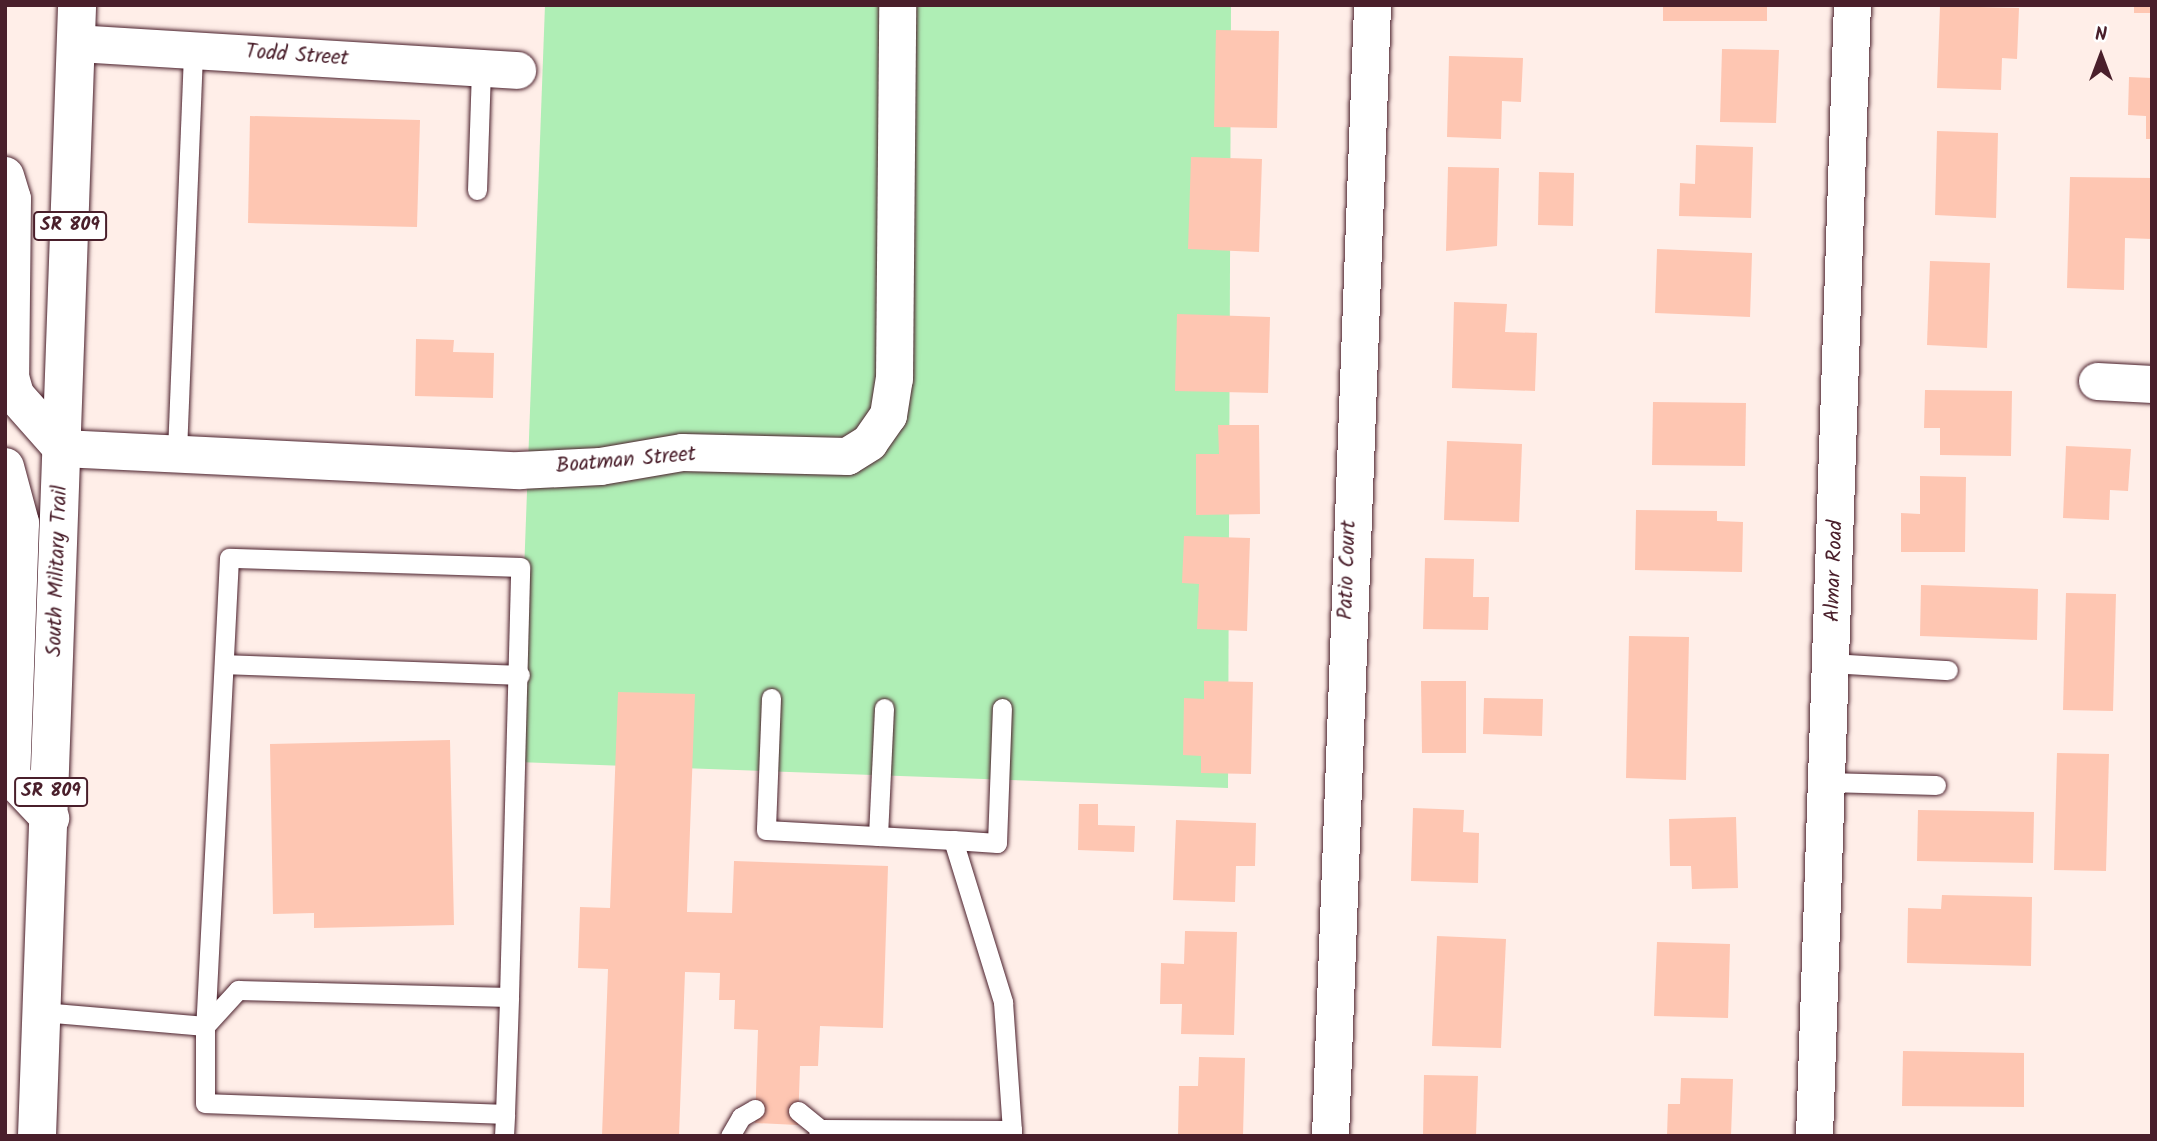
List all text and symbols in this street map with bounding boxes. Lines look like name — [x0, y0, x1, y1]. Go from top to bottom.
text: N — [2095, 20, 2107, 50]
north arrow — [2066, 21, 2136, 91]
street label: Todd Street — [245, 40, 349, 72]
road number: SR 809 — [32, 210, 108, 242]
street label: Boatman Street — [555, 442, 697, 480]
street label: South Military Trail — [42, 485, 74, 657]
street label: Patio Court — [1334, 520, 1362, 620]
street label: Almar Road — [1821, 520, 1849, 622]
road number: SR 809 — [12, 776, 90, 807]

